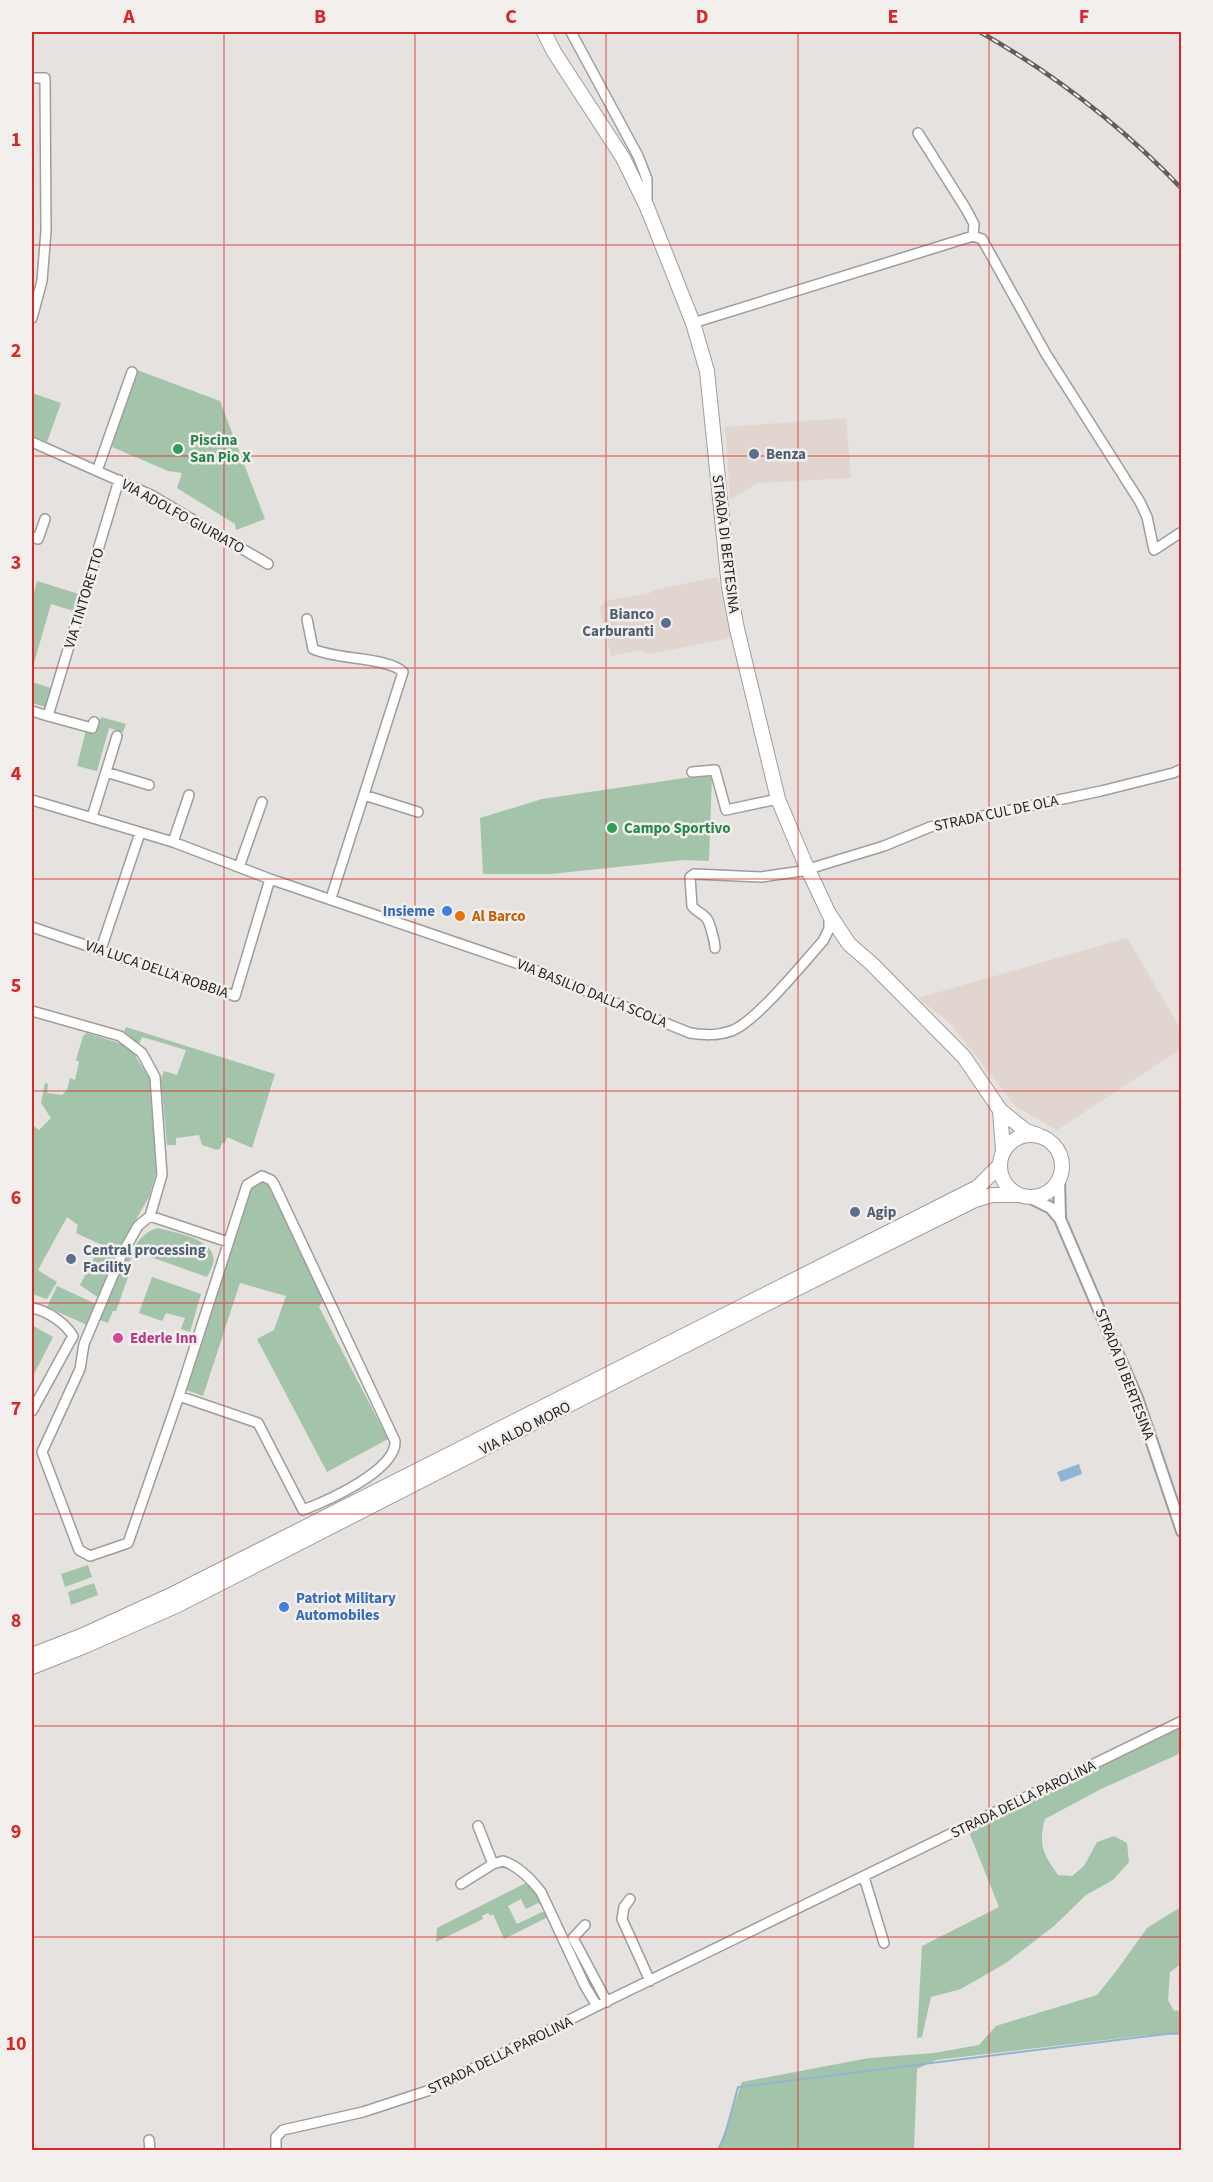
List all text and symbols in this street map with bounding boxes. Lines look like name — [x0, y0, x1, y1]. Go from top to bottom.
text: A — [122, 3, 135, 31]
text: B — [314, 3, 326, 31]
text: C — [505, 3, 517, 31]
text: D — [696, 3, 708, 31]
text: E — [888, 3, 898, 31]
text: F — [1079, 3, 1089, 31]
text: 1 — [11, 126, 21, 154]
text: 2 — [11, 337, 21, 365]
place label: Piscina San Pio X — [190, 430, 251, 468]
marker: Piscina San Pio X — [171, 442, 185, 456]
place label: Benza — [766, 444, 806, 465]
marker: Benza — [747, 447, 761, 461]
street label: VIA ADOLFO GIURIATO — [117, 474, 248, 559]
street label: STRADA DI BERTESINA — [707, 474, 745, 615]
street label: VIA TINTORETTO — [59, 545, 110, 651]
text: 3 — [11, 549, 21, 577]
place label: Bianco Carburanti — [582, 604, 654, 642]
marker: Bianco Carburanti — [659, 616, 673, 630]
text: 4 — [11, 760, 22, 788]
street label: STRADA CUL DE OLA — [932, 790, 1061, 837]
place label: Campo Sportivo — [624, 818, 731, 839]
marker: Campo Sportivo — [605, 821, 619, 835]
place label: Insieme — [383, 901, 435, 922]
marker: Insieme — [440, 904, 454, 918]
place label: Al Barco — [471, 906, 526, 927]
marker: Al Barco — [453, 909, 467, 923]
street label: VIA LUCA DELLA ROBBIA — [82, 935, 232, 1004]
street label: VIA BASILIO DALLA SCOLA — [513, 954, 671, 1034]
text: 5 — [11, 972, 21, 1000]
text: 6 — [11, 1184, 21, 1212]
place label: Agip — [866, 1202, 897, 1223]
marker: Agip — [848, 1205, 862, 1219]
place label: Central processing Facility — [83, 1240, 206, 1278]
marker: Central processing Facility — [64, 1252, 78, 1266]
street label: STRADA DI BERTESINA — [1090, 1305, 1160, 1444]
place label: Ederle Inn — [130, 1328, 197, 1349]
marker: Ederle Inn — [111, 1331, 125, 1345]
text: 7 — [11, 1395, 21, 1423]
street label: VIA ALDO MORO — [476, 1396, 574, 1460]
place label: Patriot Military Automobiles — [295, 1588, 396, 1626]
marker: Patriot Military Automobiles — [277, 1600, 291, 1614]
text: 8 — [11, 1607, 21, 1635]
street label: STRADA DELLA PAROLINA — [947, 1755, 1100, 1844]
text: 9 — [11, 1818, 21, 1846]
street label: STRADA DELLA PAROLINA — [424, 2011, 577, 2100]
text: 10 — [5, 2030, 27, 2058]

